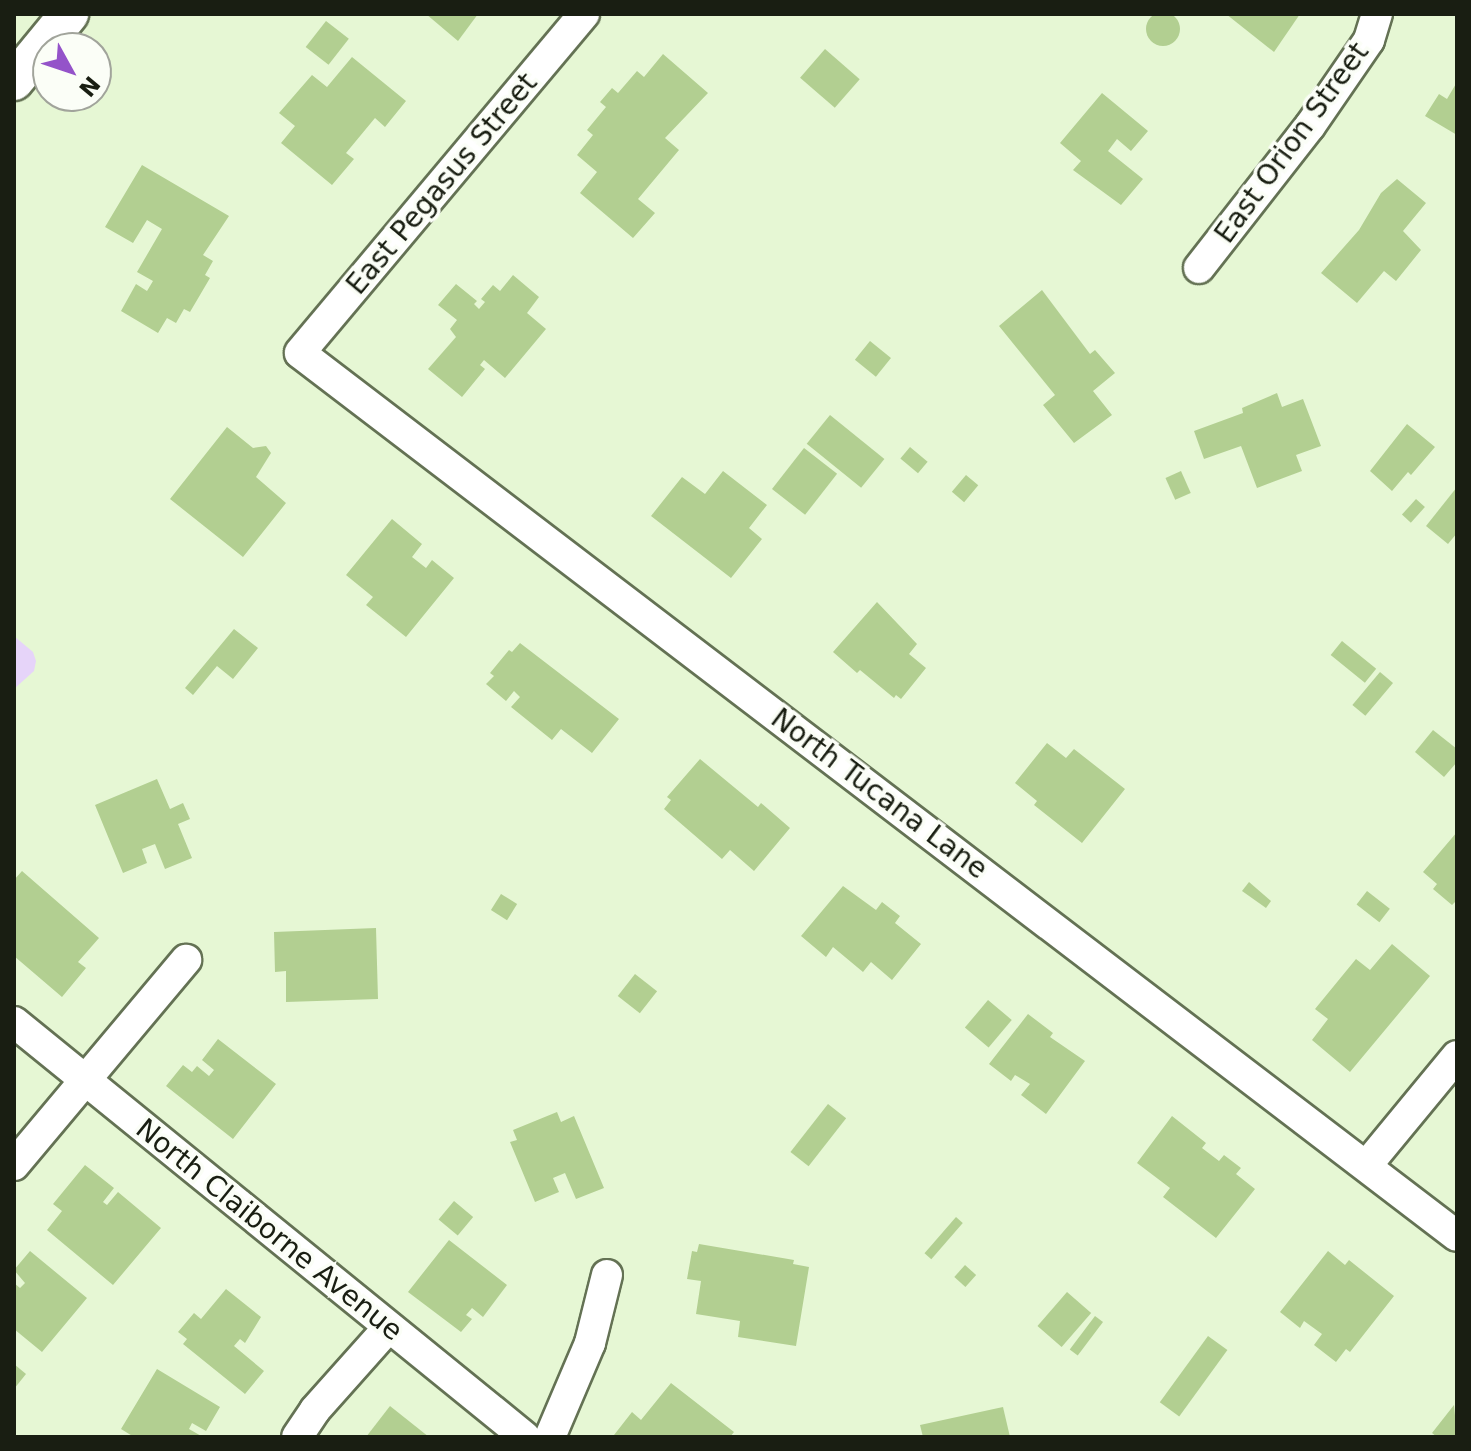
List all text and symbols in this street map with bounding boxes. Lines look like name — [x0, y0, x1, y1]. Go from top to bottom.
north arrow — [32, 32, 112, 112]
street label: East Orion Street — [1208, 36, 1376, 250]
street label: East Pegasus Street — [340, 67, 544, 301]
text: N — [74, 71, 105, 102]
street label: North Tucana Lane — [764, 702, 994, 886]
street label: North Claiborne Avenue — [129, 1112, 409, 1348]

